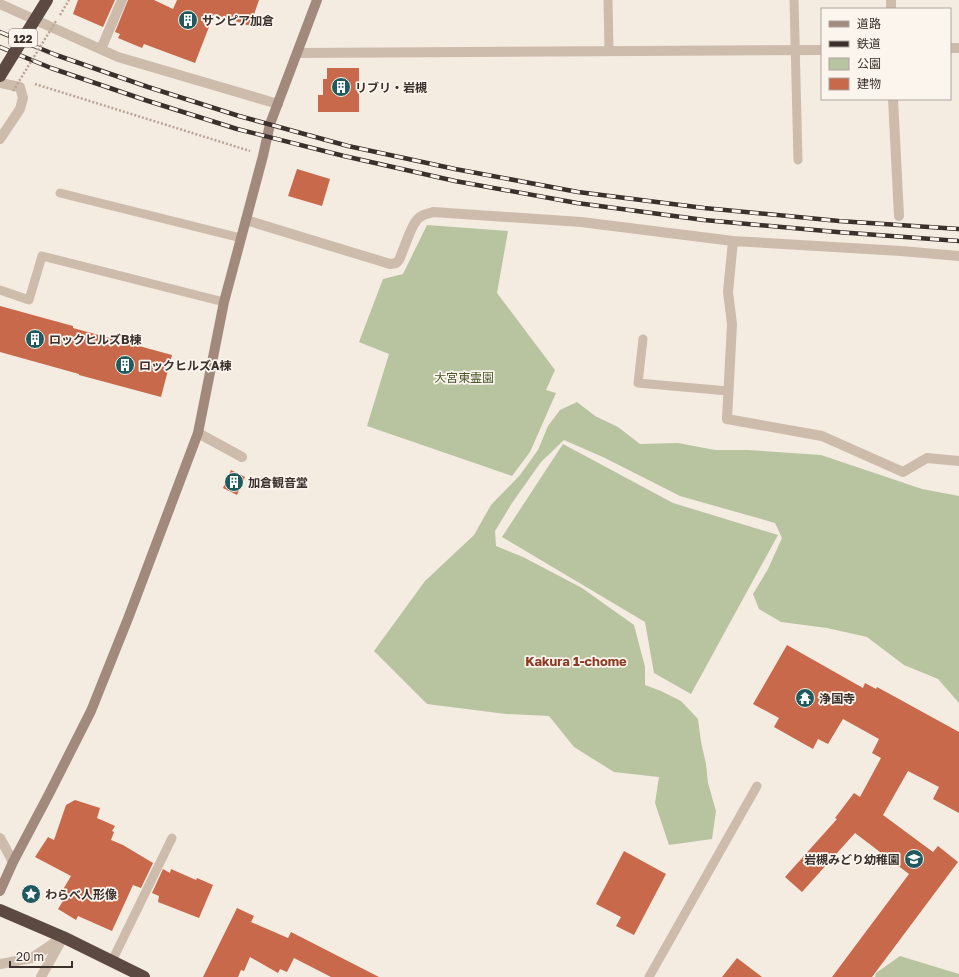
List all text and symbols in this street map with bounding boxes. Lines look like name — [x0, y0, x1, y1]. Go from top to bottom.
legend — [821, 8, 951, 100]
building icon: サンピア加倉 — [177, 9, 199, 31]
place label: サンピア加倉 — [202, 13, 274, 28]
text: 道路 — [857, 16, 881, 31]
road number: 122 — [9, 29, 37, 47]
text: 鉄道 — [857, 36, 881, 51]
text: 公園 — [857, 56, 881, 71]
building icon: リブリ・岩槻 — [330, 76, 352, 98]
text: 建物 — [857, 76, 881, 91]
place label: リブリ・岩槻 — [355, 80, 427, 95]
building icon: ロックヒルズB棟 — [24, 328, 46, 350]
place label: ロックヒルズB棟 — [49, 332, 141, 347]
building icon: ロックヒルズA棟 — [114, 354, 136, 376]
place label: ロックヒルズA棟 — [139, 358, 232, 373]
park label: 大宮東霊園 — [434, 370, 494, 385]
building icon: 加倉観音堂 — [223, 471, 245, 493]
place label: 加倉観音堂 — [248, 475, 308, 490]
district label: Kakura 1-chome — [525, 653, 627, 669]
temple icon: 浄国寺 — [794, 687, 816, 709]
place label: 浄国寺 — [819, 691, 855, 706]
school or university icon: 岩槻みどり幼稚園 — [903, 848, 925, 870]
place label: 岩槻みどり幼稚園 — [804, 852, 900, 867]
place icon: わらべ人形像 — [20, 883, 42, 905]
place label: わらべ人形像 — [45, 887, 117, 902]
scale bar — [10, 943, 72, 969]
text: 20 m — [16, 949, 44, 964]

